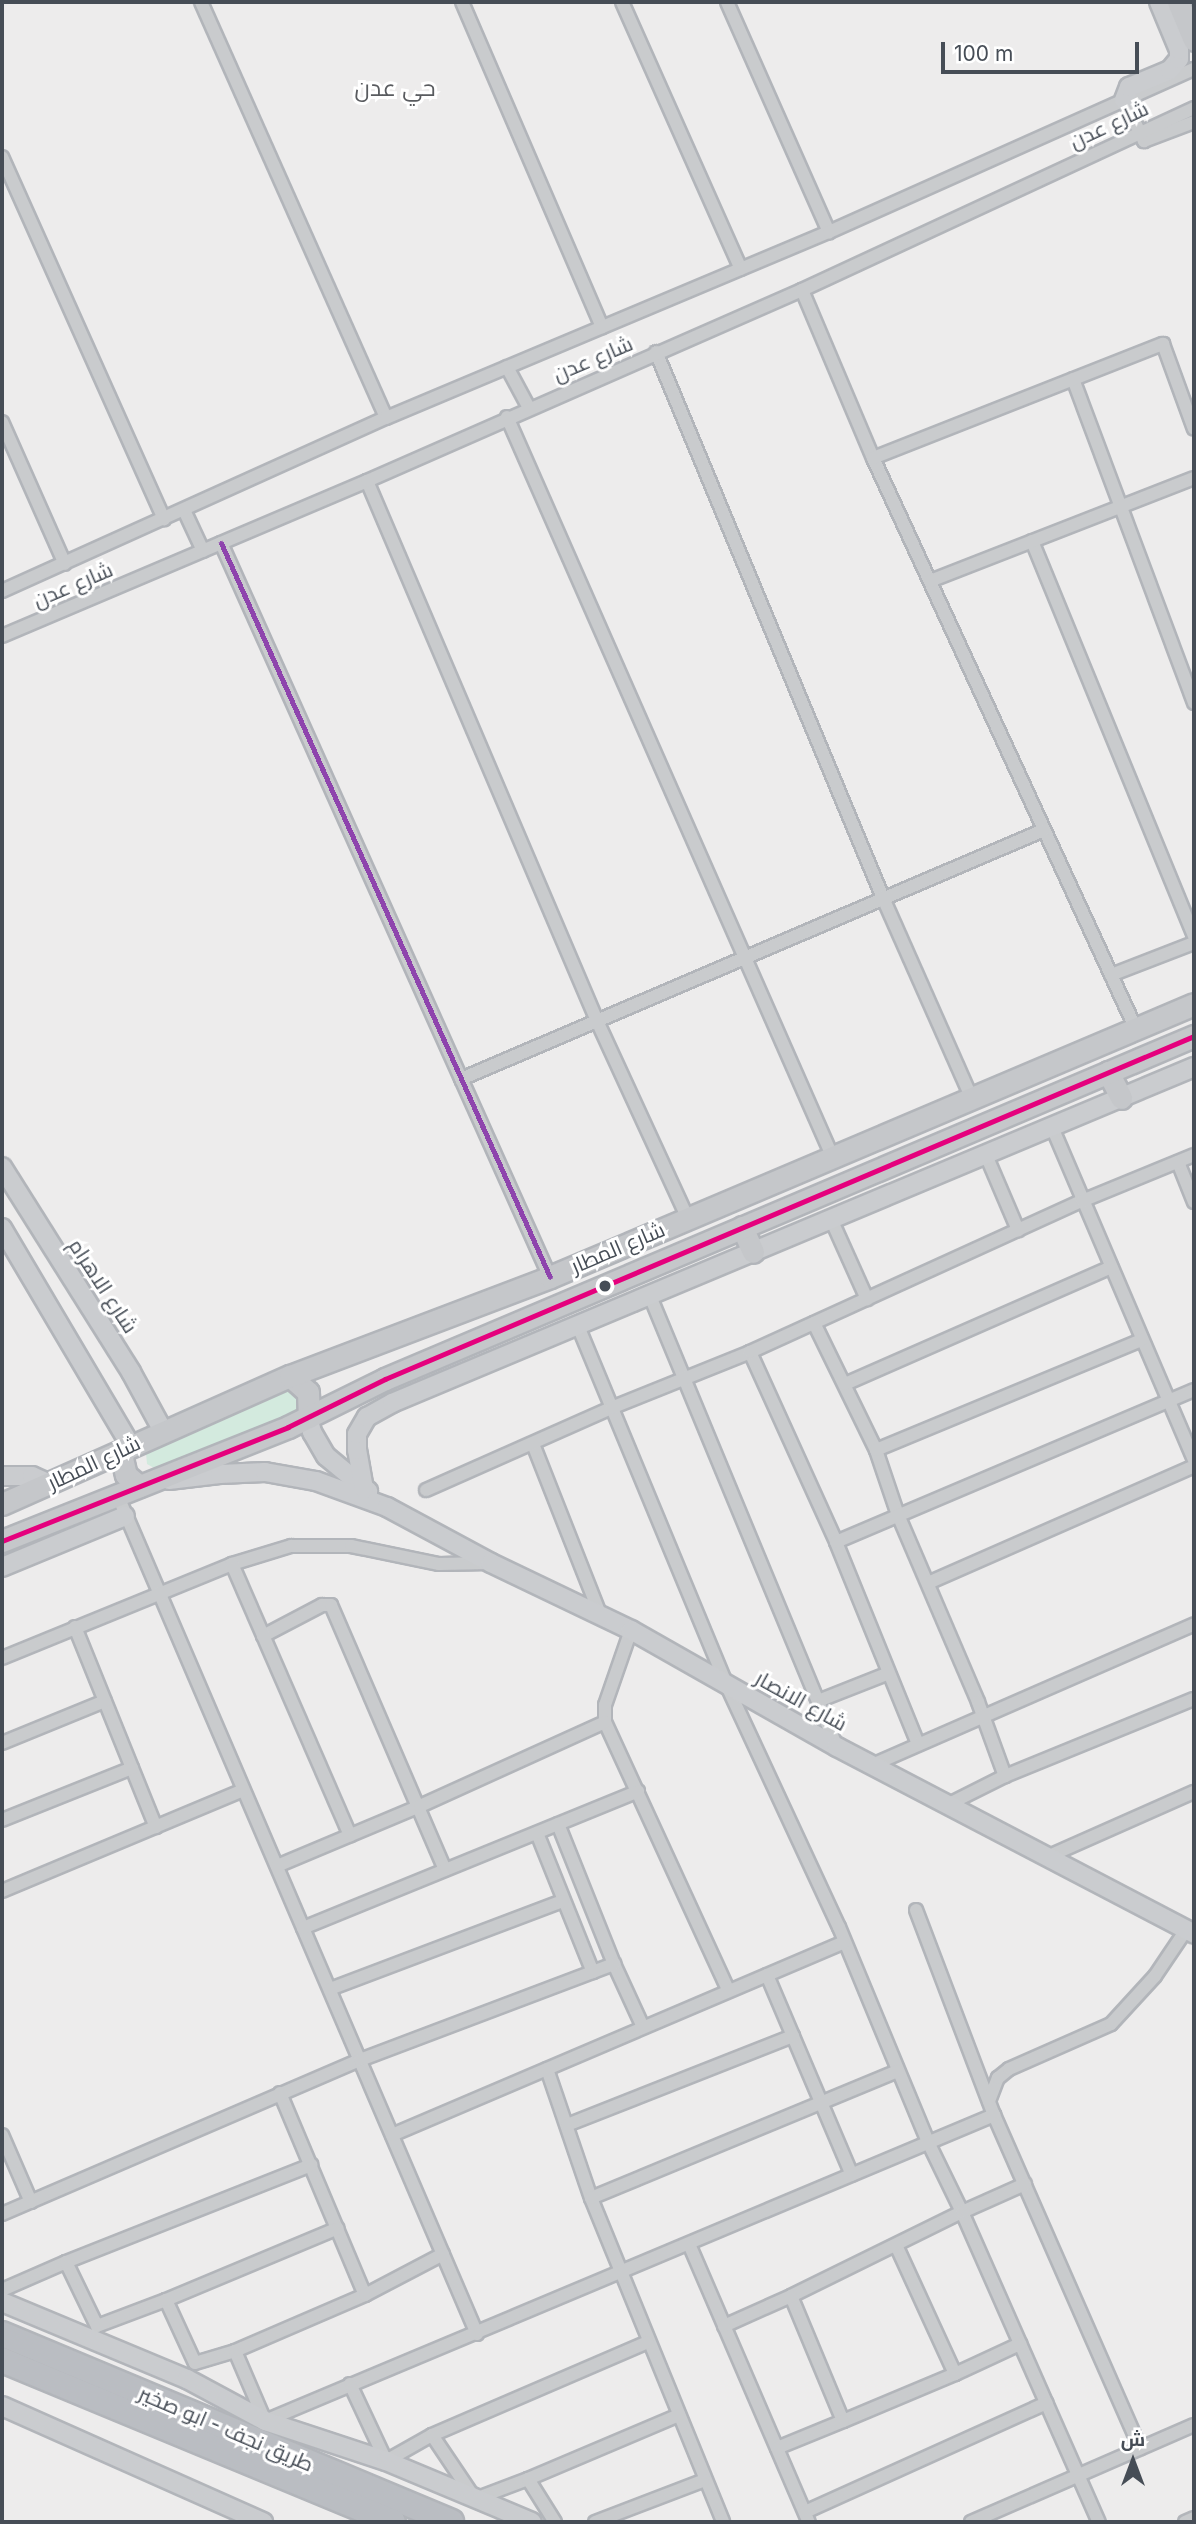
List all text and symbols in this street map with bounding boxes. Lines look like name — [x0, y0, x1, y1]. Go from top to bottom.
scale bar — [944, 28, 1142, 72]
text: 100 m — [954, 41, 1013, 66]
district label: حي عدن — [355, 74, 435, 102]
street label: شارع عدن — [1066, 96, 1152, 154]
street label: شارع عدن — [549, 331, 637, 387]
street label: شارع عدن — [29, 557, 117, 613]
street label: شارع المطار — [567, 1217, 669, 1279]
street label: شارع الاهرام — [63, 1234, 143, 1338]
unlabelled marker — [598, 1279, 612, 1293]
street label: شارع المطار — [44, 1431, 144, 1495]
street label: شارع الانصار — [751, 1665, 851, 1737]
street label: طريق نجف - ابو صخير — [135, 2381, 317, 2477]
north arrow — [1098, 2426, 1168, 2496]
text: ش — [1121, 2428, 1145, 2451]

